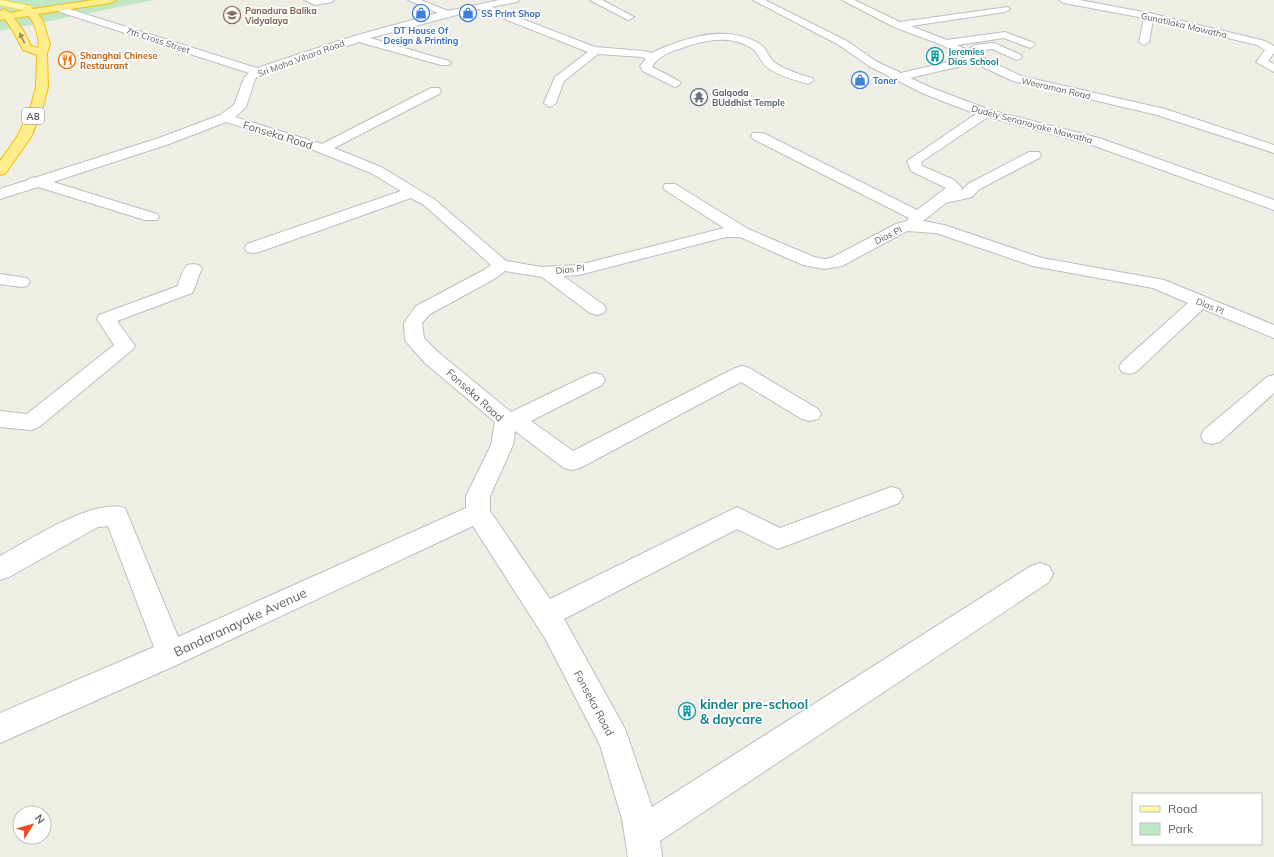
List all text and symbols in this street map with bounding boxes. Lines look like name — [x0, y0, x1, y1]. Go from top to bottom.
shop icon: DT House Of Design & Printing — [411, 3, 431, 23]
shop icon: SS Print Shop — [458, 3, 478, 23]
school or university icon: Panadura Balika Vidyalaya — [222, 5, 242, 25]
place label: Panadura Balika Vidyalaya — [244, 5, 317, 27]
place label: SS Print Shop — [481, 8, 541, 19]
street label: Gunatilaka Mawatha — [1140, 10, 1228, 40]
street label: 7th Cross Street — [125, 24, 191, 56]
place label: DT House Of Design & Printing — [384, 25, 459, 46]
one-way arrow — [19, 33, 25, 44]
street label: Sri Maha Vihara Road — [256, 37, 346, 79]
building icon: Jeremies Dias School — [925, 46, 945, 66]
place label: Jeremies Dias School — [948, 46, 999, 67]
restaurant icon: Shanghai Chinese Restaurant — [57, 50, 77, 70]
place label: Shanghai Chinese Restaurant — [80, 50, 157, 71]
shop icon: Toner — [850, 70, 870, 90]
place label: Toner — [873, 75, 898, 86]
street label: Weeraman Road — [1020, 75, 1092, 101]
temple icon: Galgoda BUddhist Temple — [689, 87, 709, 107]
place label: Galgoda BUddhist Temple — [712, 87, 785, 108]
street label: Dudely Senanayake Mawatha — [970, 102, 1094, 146]
road number: A8 — [22, 108, 44, 124]
street label: Fonseka Road — [241, 118, 315, 152]
street label: Dias Pl — [873, 224, 903, 246]
street label: Dias Pl — [555, 262, 585, 276]
street label: Dias Pl — [1194, 295, 1226, 317]
street label: Fonseka Road — [443, 366, 507, 424]
street label: Bandaranayake Avenue — [171, 584, 309, 660]
street label: Fonseka Road — [571, 668, 617, 738]
place label: kinder pre-school & daycare — [700, 696, 808, 728]
building icon: kinder pre-school & daycare — [677, 701, 697, 721]
legend — [1132, 793, 1262, 845]
text: Road — [1168, 801, 1197, 816]
north arrow — [12, 805, 52, 845]
text: N — [32, 811, 48, 827]
text: Park — [1168, 821, 1194, 836]

